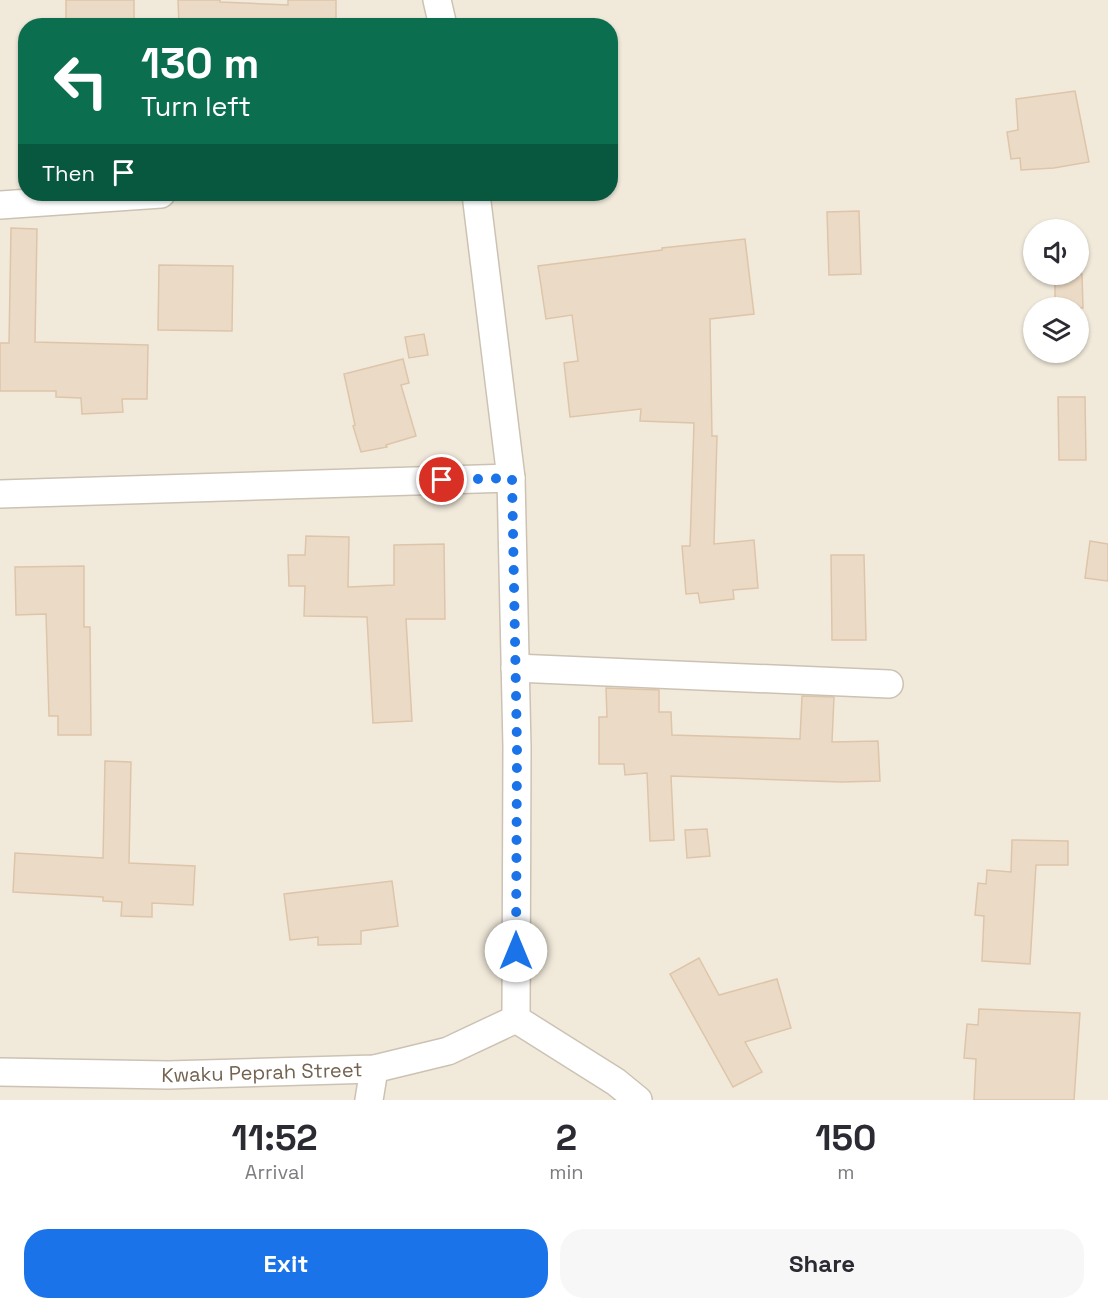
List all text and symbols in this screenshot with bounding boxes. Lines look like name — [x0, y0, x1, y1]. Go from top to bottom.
text: 130 m — [141, 37, 259, 90]
icon: left — [42, 42, 120, 120]
text: Turn left — [141, 89, 251, 124]
icon: arrive — [107, 156, 140, 189]
text: Then — [42, 159, 95, 187]
map controls — [1023, 219, 1089, 363]
button: sound — [1023, 219, 1089, 285]
button: layers — [1023, 297, 1089, 363]
pin — [416, 454, 467, 505]
icon: arrive — [425, 463, 458, 496]
position arrow — [484, 919, 548, 983]
street label: Kwaku Peprah Street — [161, 1056, 363, 1088]
text: 11:52 — [232, 1115, 318, 1161]
text: 2 — [556, 1115, 577, 1161]
text: 150 — [815, 1115, 876, 1161]
text: Arrival — [245, 1159, 304, 1185]
text: min — [549, 1159, 584, 1185]
text: m — [837, 1159, 854, 1185]
button: Exit — [24, 1229, 548, 1298]
button: Share — [560, 1229, 1084, 1298]

